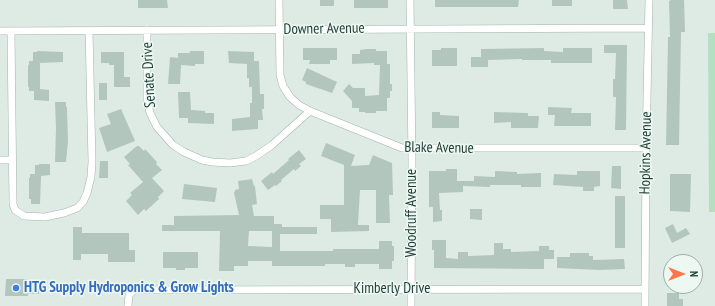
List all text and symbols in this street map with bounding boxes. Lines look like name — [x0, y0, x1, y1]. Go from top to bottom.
street label: Downer Avenue — [283, 19, 365, 39]
street label: Senate Drive — [138, 42, 160, 108]
street label: Hopkins Avenue — [636, 111, 656, 195]
street label: Blake Avenue — [404, 138, 474, 158]
street label: Woodruff Avenue — [403, 169, 421, 257]
north arrow — [663, 254, 703, 294]
text: N — [687, 271, 701, 277]
place label: HTG Supply Hydroponics & Grow Lights — [24, 279, 234, 297]
street label: Kimberly Drive — [354, 280, 430, 298]
marker: HTG Supply Hydroponics & Grow Lights — [11, 283, 21, 293]

